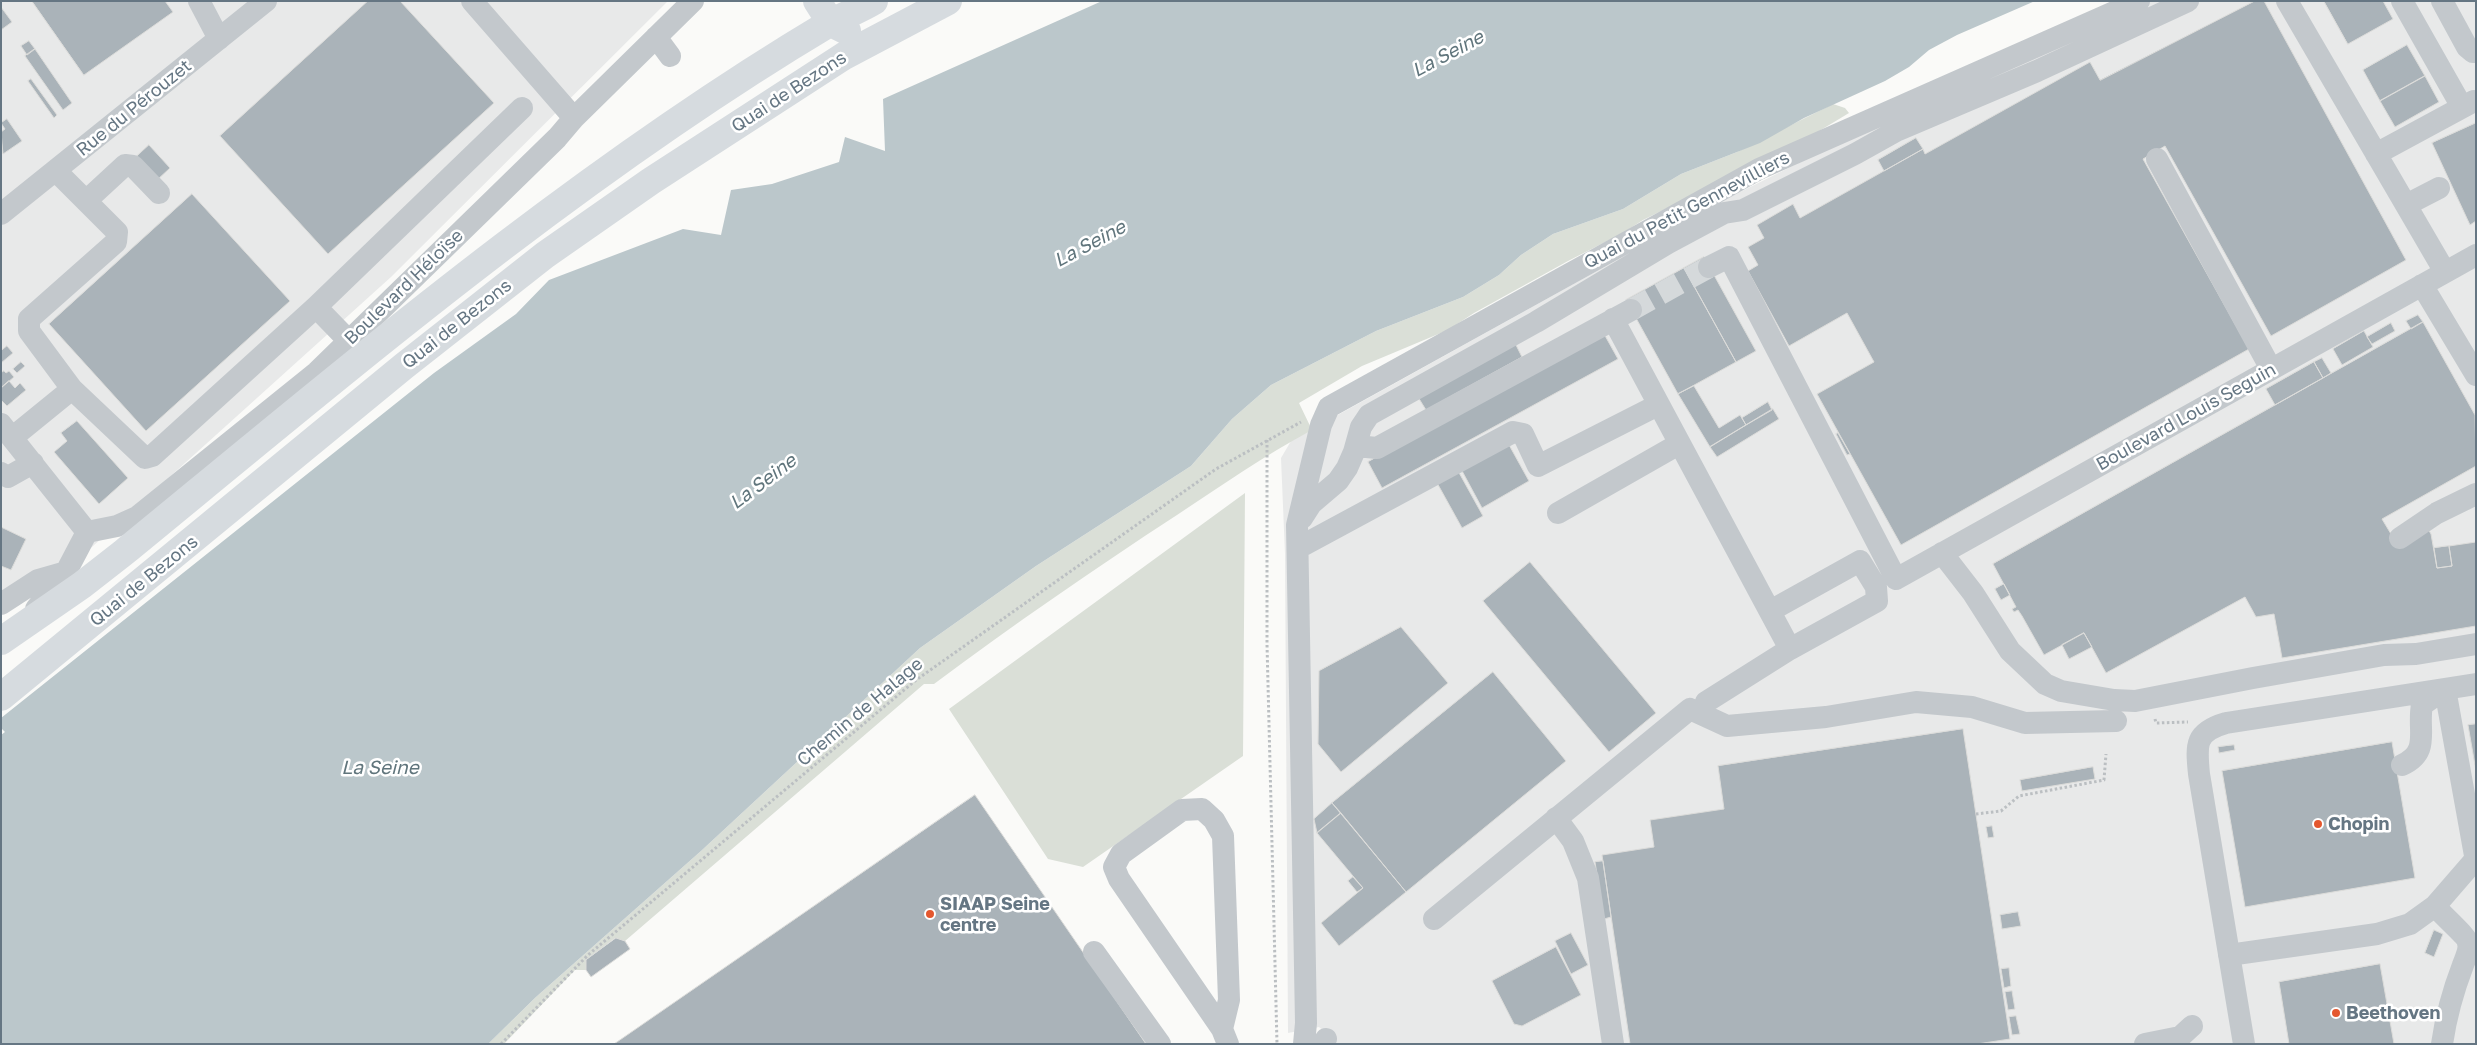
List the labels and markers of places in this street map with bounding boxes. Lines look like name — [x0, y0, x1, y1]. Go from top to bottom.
place label: Chopin — [2328, 813, 2389, 835]
marker: Chopin — [2312, 818, 2324, 830]
place label: SIAAP Seine centre — [940, 893, 1050, 936]
marker: SIAAP Seine centre — [924, 908, 936, 920]
place label: Beethoven — [2346, 1002, 2440, 1024]
marker: Beethoven — [2330, 1007, 2342, 1019]

